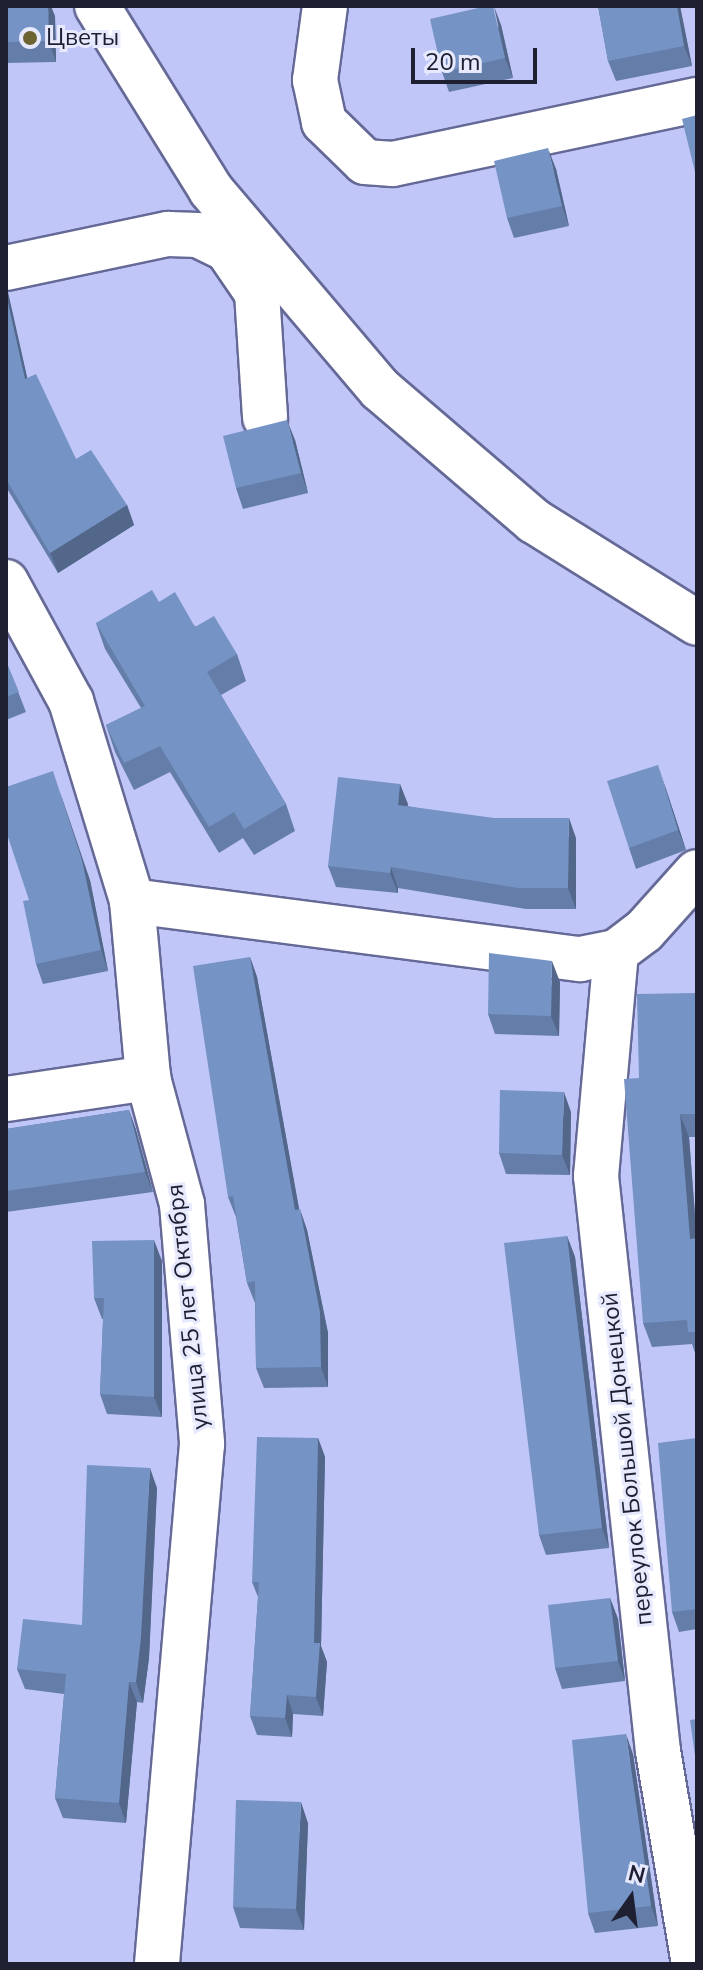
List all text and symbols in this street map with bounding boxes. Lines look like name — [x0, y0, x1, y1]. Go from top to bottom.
place label: Цветы — [46, 24, 119, 52]
marker: Цветы — [21, 29, 39, 47]
scale bar — [415, 32, 541, 82]
text: 20 m — [425, 46, 481, 78]
street label: улица 25 лет Октября — [161, 1183, 215, 1431]
street label: переулок Большой Донецкой — [595, 1291, 659, 1627]
north arrow — [591, 1858, 671, 1938]
text: N — [625, 1858, 648, 1891]

